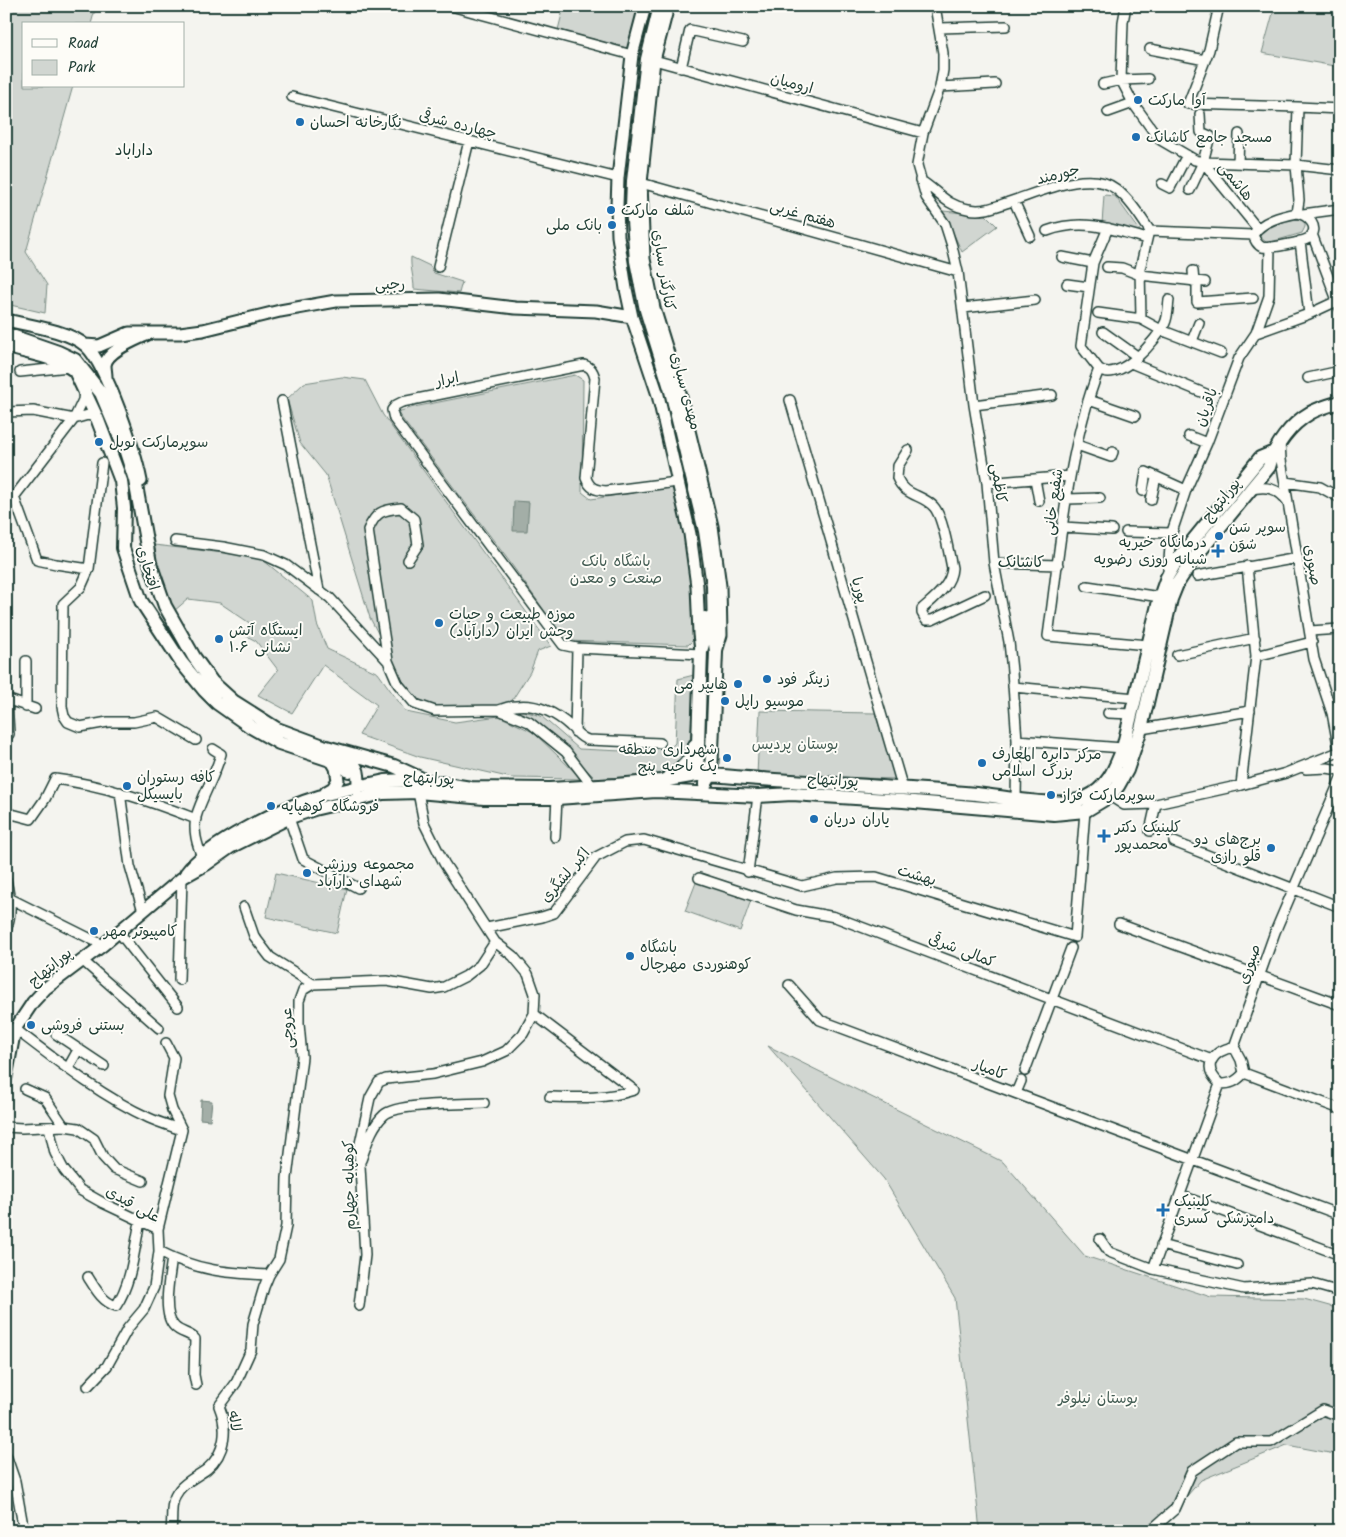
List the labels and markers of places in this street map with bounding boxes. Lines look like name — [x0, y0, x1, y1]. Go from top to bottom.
place label: آوا مارکت — [1148, 89, 1207, 113]
marker: آوا مارکت — [1132, 94, 1144, 106]
place label: نگارخانه احسان — [310, 111, 402, 135]
marker: نگارخانه احسان — [294, 116, 306, 128]
place label: مسجد جامع کاشانک — [1146, 126, 1272, 150]
marker: مسجد جامع کاشانک — [1130, 131, 1142, 143]
place label: شلف مارکت — [621, 199, 694, 223]
marker: شلف مارکت — [605, 204, 617, 216]
place label: بانک ملی — [546, 214, 602, 238]
marker: بانک ملی — [606, 219, 618, 231]
place label: سوپرمارکت نوبل — [109, 431, 208, 455]
marker: سوپرمارکت نوبل — [93, 436, 105, 448]
place label: سوپر سَن سُوَن — [1229, 516, 1286, 557]
marker: سوپر سَن سُوَن — [1213, 530, 1225, 542]
place label: درمانگاه خیریه شبانه روزی رضویه — [1093, 531, 1207, 572]
marker: درمانگاه خیریه شبانه روزی رضویه — [1211, 544, 1225, 558]
place label: موزه طبیعت و حیات وحش ایران (دارآباد) — [449, 603, 576, 644]
marker: موزه طبیعت و حیات وحش ایران (دارآباد) — [433, 617, 445, 629]
place label: ایستگاه آتش نشانی ۱۰۶ — [229, 619, 302, 660]
marker: ایستگاه آتش نشانی ۱۰۶ — [213, 633, 225, 645]
place label: زینگر فود — [777, 668, 830, 692]
place label: هایپر می — [674, 673, 728, 697]
marker: زینگر فود — [761, 673, 773, 685]
marker: هایپر می — [732, 678, 744, 690]
place label: موسیو راپل — [735, 690, 804, 714]
marker: موسیو راپل — [719, 695, 731, 707]
place label: شهرداری منطقه یک ناحیه پنج — [619, 738, 717, 779]
place label: مرکز دایره المعارف بزرگ اسلامی — [992, 743, 1101, 784]
marker: شهرداری منطقه یک ناحیه پنج — [721, 752, 733, 764]
marker: مرکز دایره المعارف بزرگ اسلامی — [976, 757, 988, 769]
place label: کافه رستوران بایسیکل — [137, 766, 215, 807]
marker: کافه رستوران بایسیکل — [121, 780, 133, 792]
place label: سوپرمارکت فراز — [1060, 784, 1155, 808]
marker: سوپرمارکت فراز — [1045, 789, 1057, 801]
place label: فروشگاه کوهپایه — [281, 795, 379, 819]
marker: فروشگاه کوهپایه — [265, 800, 277, 812]
place label: یاران دریان — [824, 808, 890, 832]
marker: یاران دریان — [808, 813, 820, 825]
place label: کلینیک دکتر محمدپور — [1114, 816, 1181, 857]
place label: برج‌های دو قلو رازی — [1193, 828, 1261, 869]
marker: کلینیک دکتر محمدپور — [1097, 829, 1111, 843]
marker: برج‌های دو قلو رازی — [1265, 842, 1277, 854]
place label: مجموعه ورزشی شهدای دارآباد — [317, 853, 414, 894]
marker: مجموعه ورزشی شهدای دارآباد — [301, 867, 313, 879]
place label: کامپیوتر مهر — [102, 920, 178, 944]
marker: کامپیوتر مهر — [88, 925, 100, 937]
place label: باشگاه کوهنوردی مهرچال — [640, 936, 751, 977]
marker: باشگاه کوهنوردی مهرچال — [624, 950, 636, 962]
place label: بستنی فروشی — [41, 1014, 125, 1038]
marker: بستنی فروشی — [25, 1019, 37, 1031]
place label: کلینیک دامپزشکی کسری — [1174, 1190, 1274, 1231]
marker: کلینیک دامپزشکی کسری — [1156, 1203, 1170, 1217]

